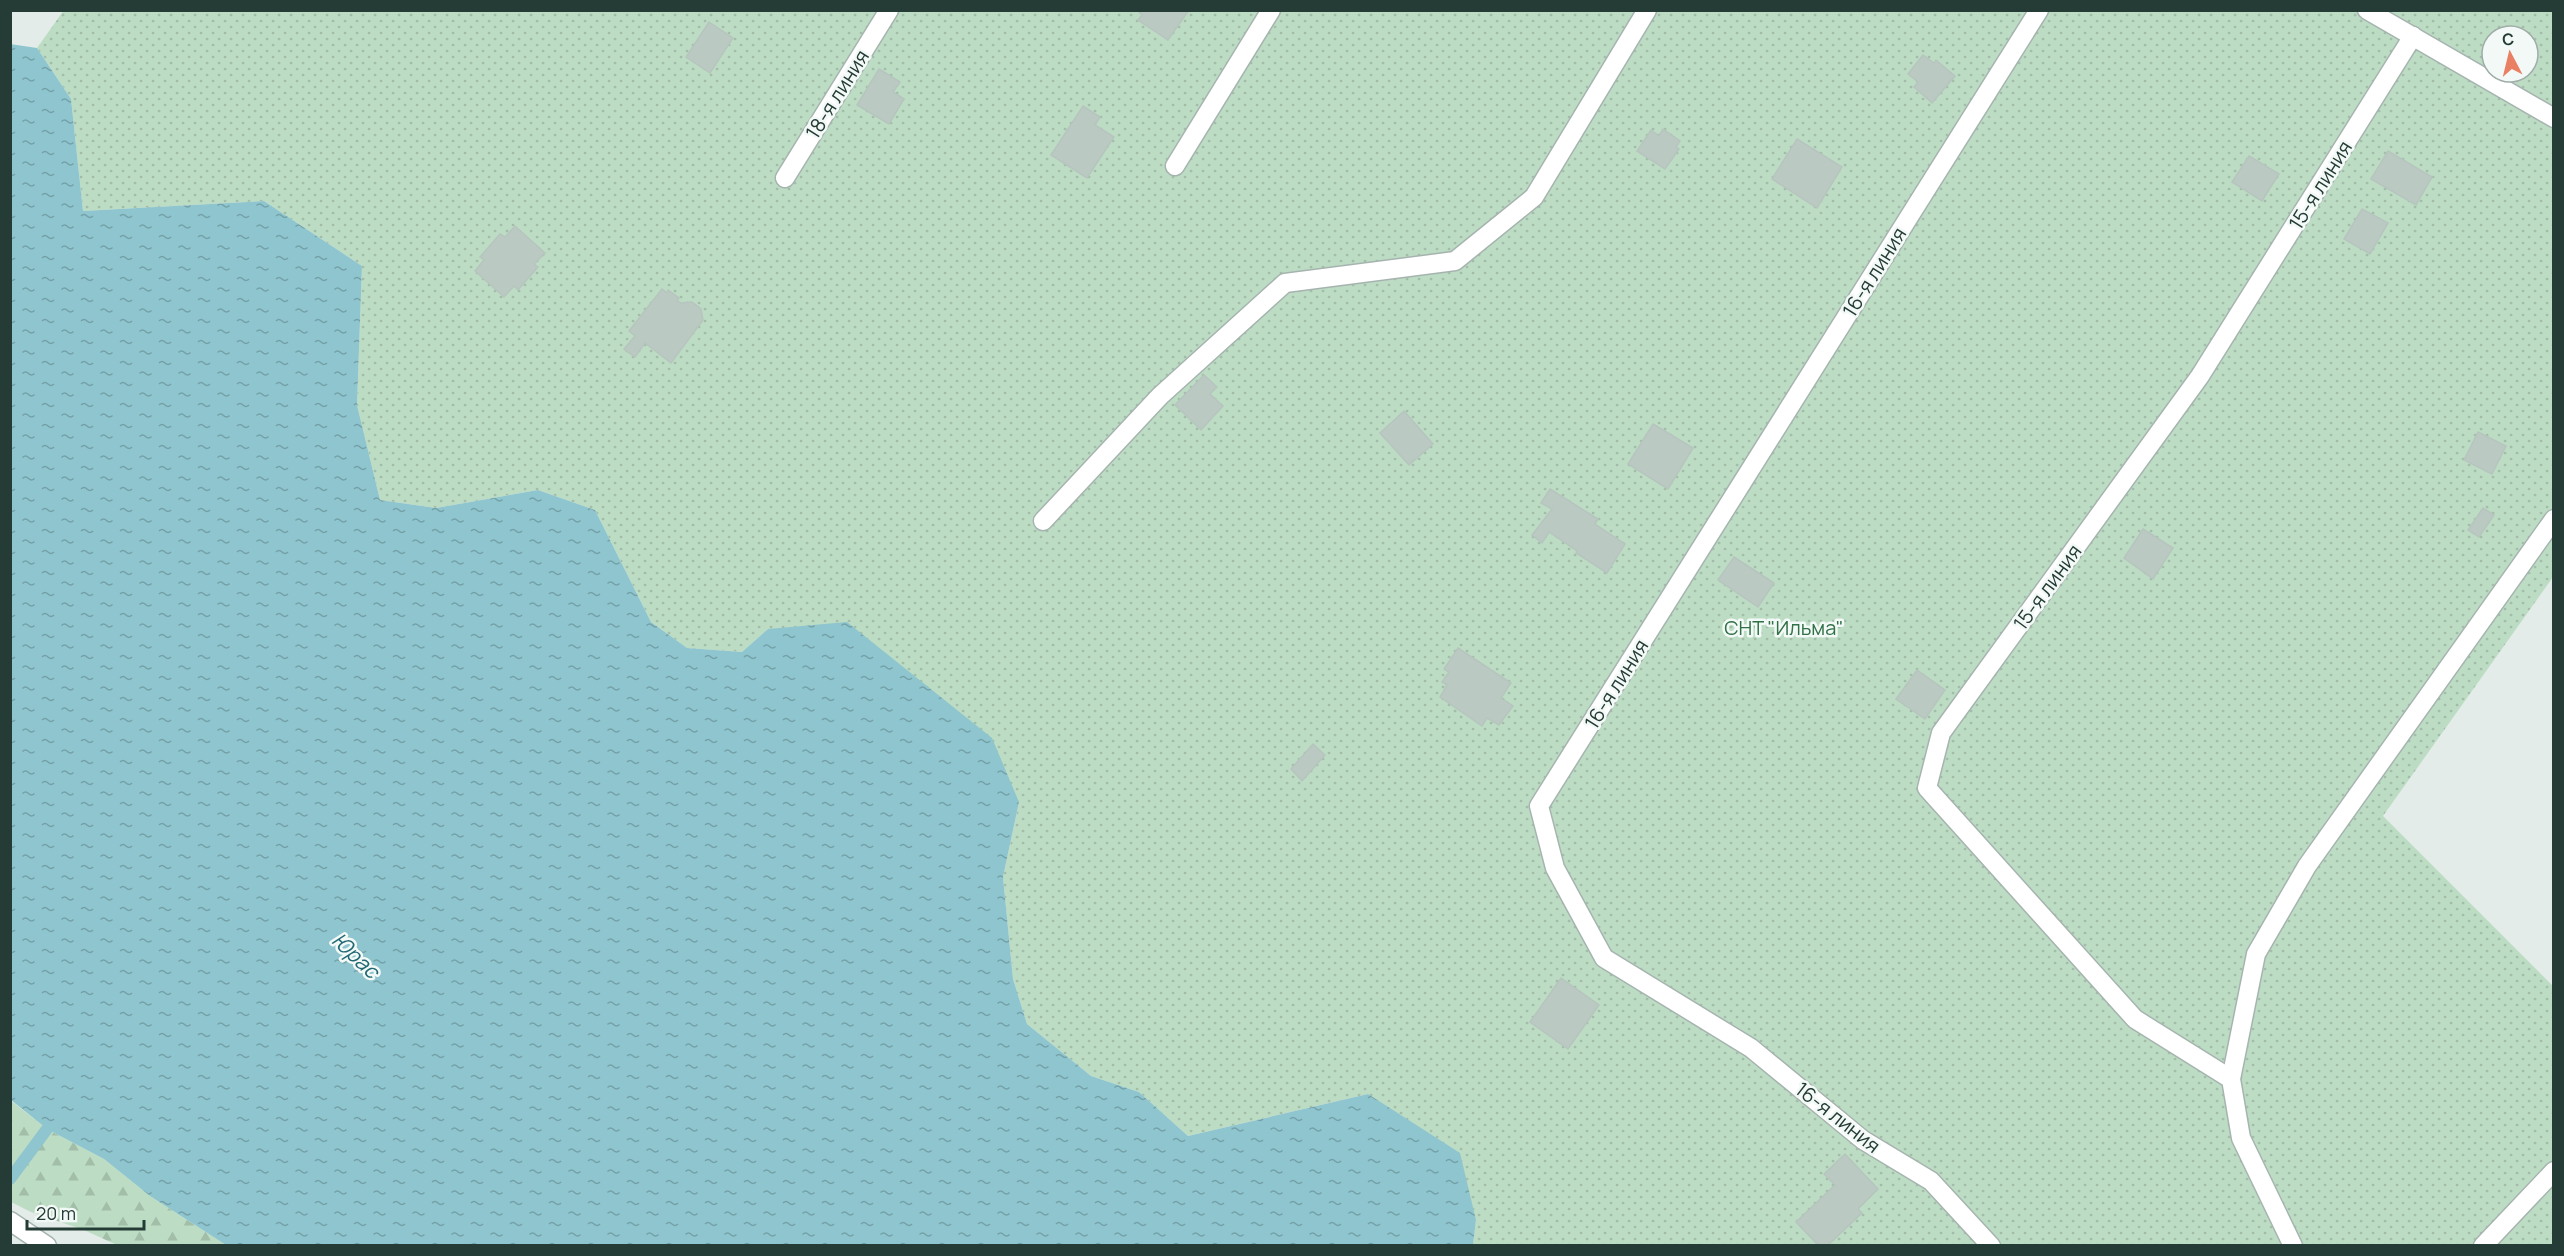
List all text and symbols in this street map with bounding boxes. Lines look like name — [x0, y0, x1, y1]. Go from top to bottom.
north arrow — [2480, 24, 2540, 84]
text: С — [2501, 27, 2516, 51]
street label: 18-я линия — [799, 44, 875, 144]
street label: 15-я линия — [2282, 135, 2358, 235]
street label: 16-я линия — [1836, 222, 1912, 322]
street label: 15-я линия — [2007, 539, 2087, 635]
park label: СНТ "Ильма" — [1724, 614, 1844, 641]
street label: 16-я линия — [1578, 634, 1654, 734]
water label: Юрас — [326, 926, 387, 986]
street label: 16-я линия — [1790, 1075, 1886, 1159]
scale bar — [27, 1193, 144, 1231]
text: 20 m — [36, 1201, 76, 1225]

